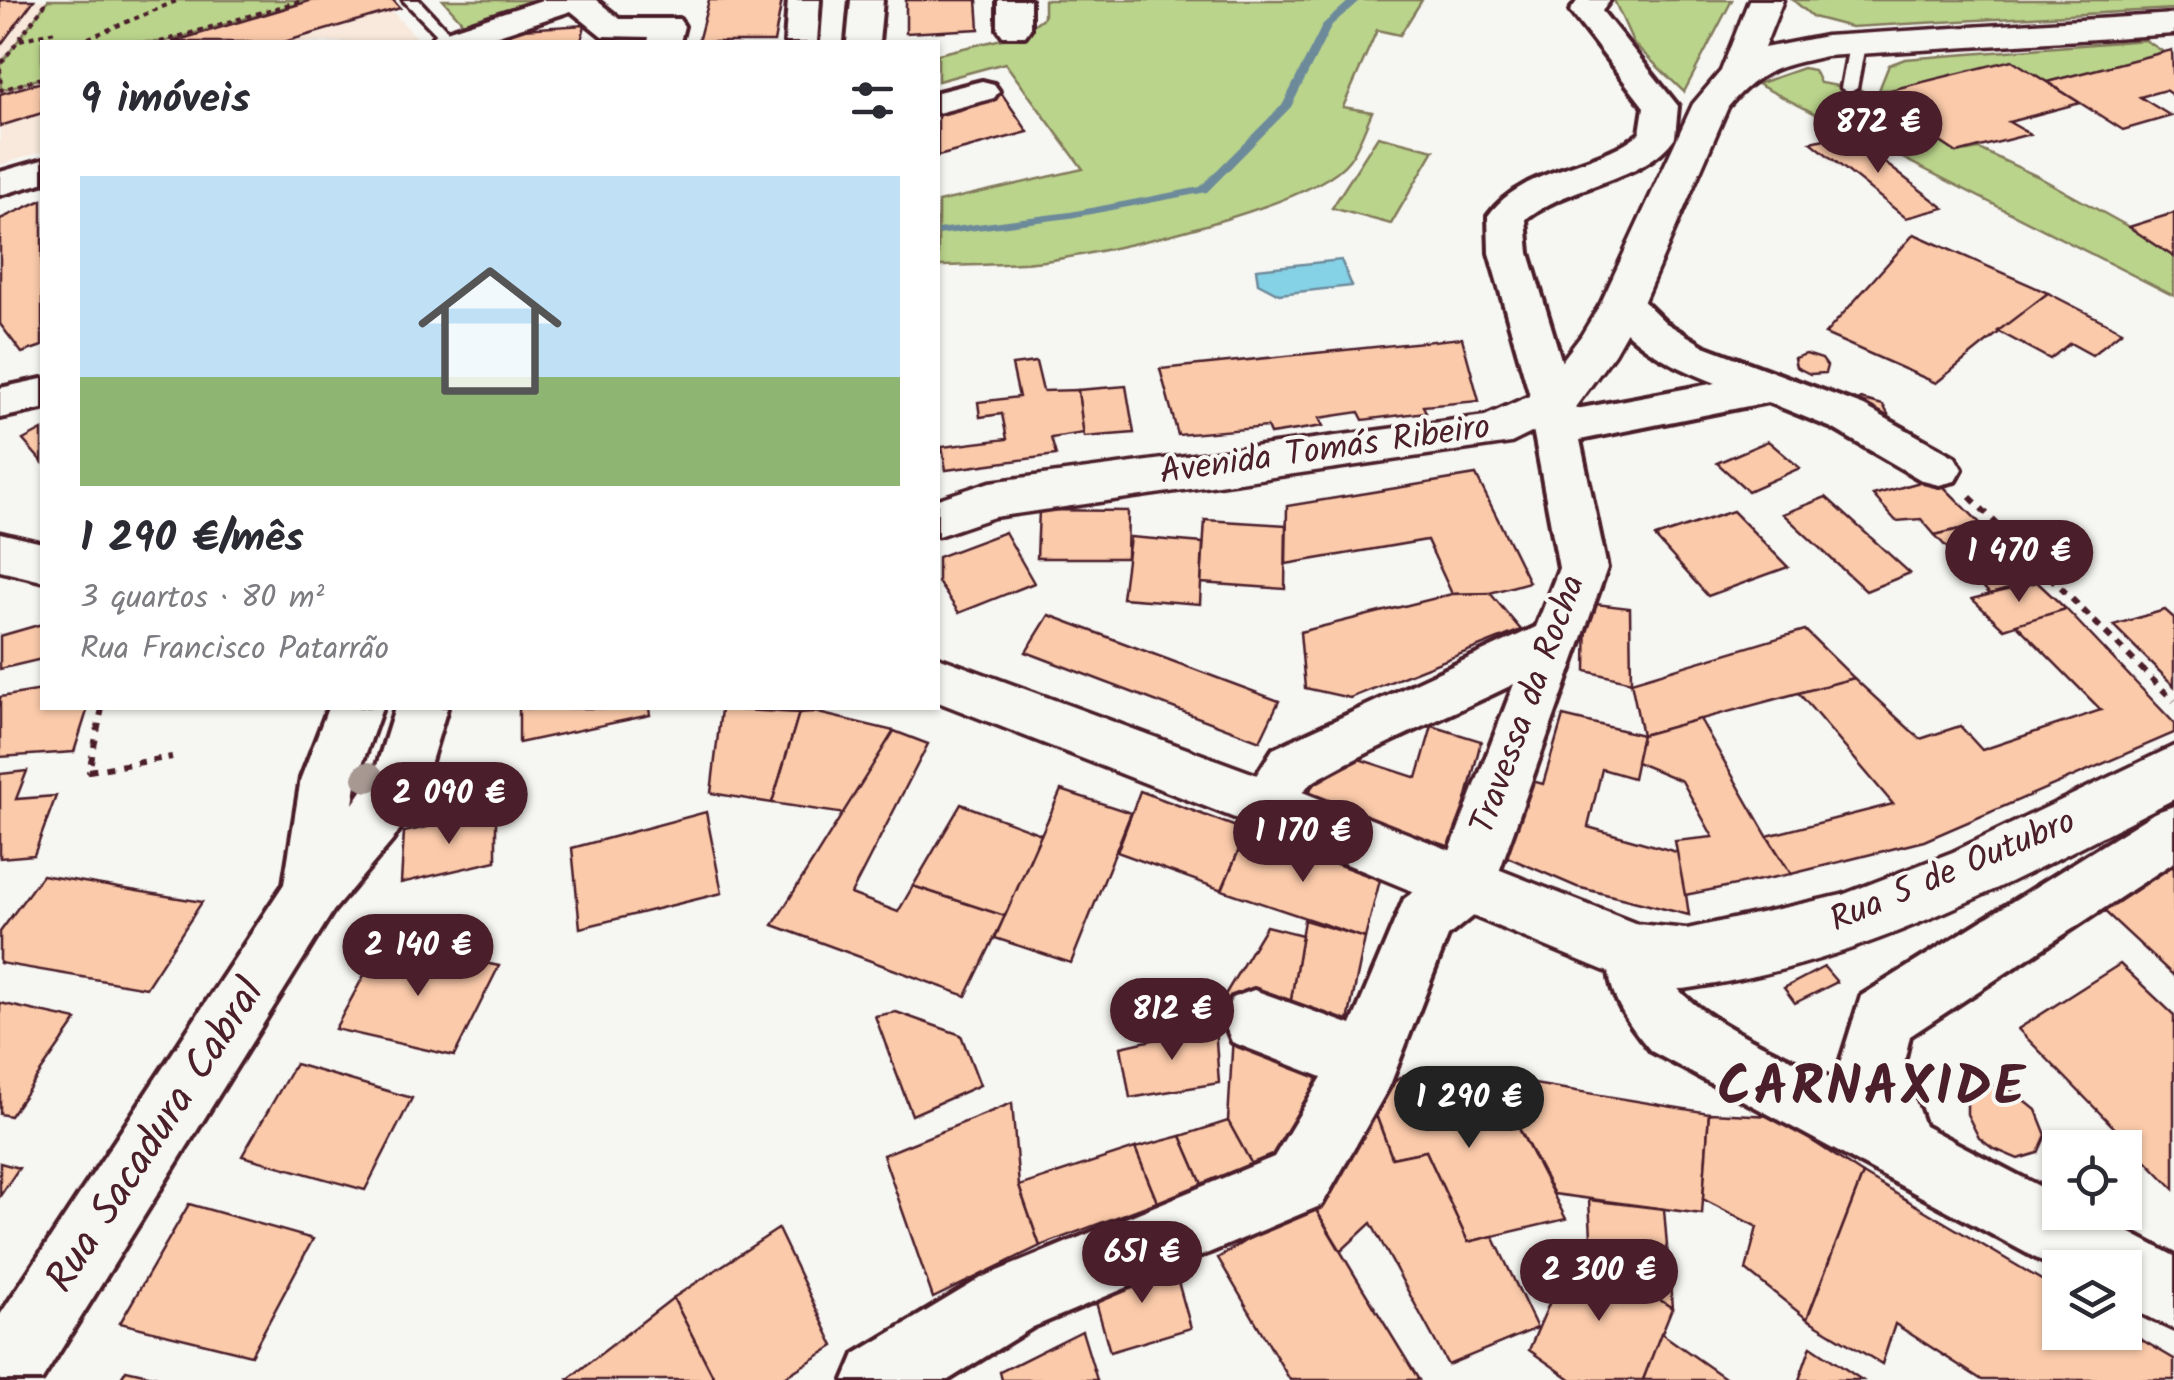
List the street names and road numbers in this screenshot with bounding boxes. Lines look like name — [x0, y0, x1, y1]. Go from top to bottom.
street label: Avenida Tomás Ribeiro — [1156, 400, 1494, 502]
street label: Travessa da Rocha — [1456, 567, 1602, 843]
street label: Rua 5 de Outubro — [1821, 795, 2085, 949]
street label: Rua Sacadura Cabral — [29, 965, 283, 1307]

